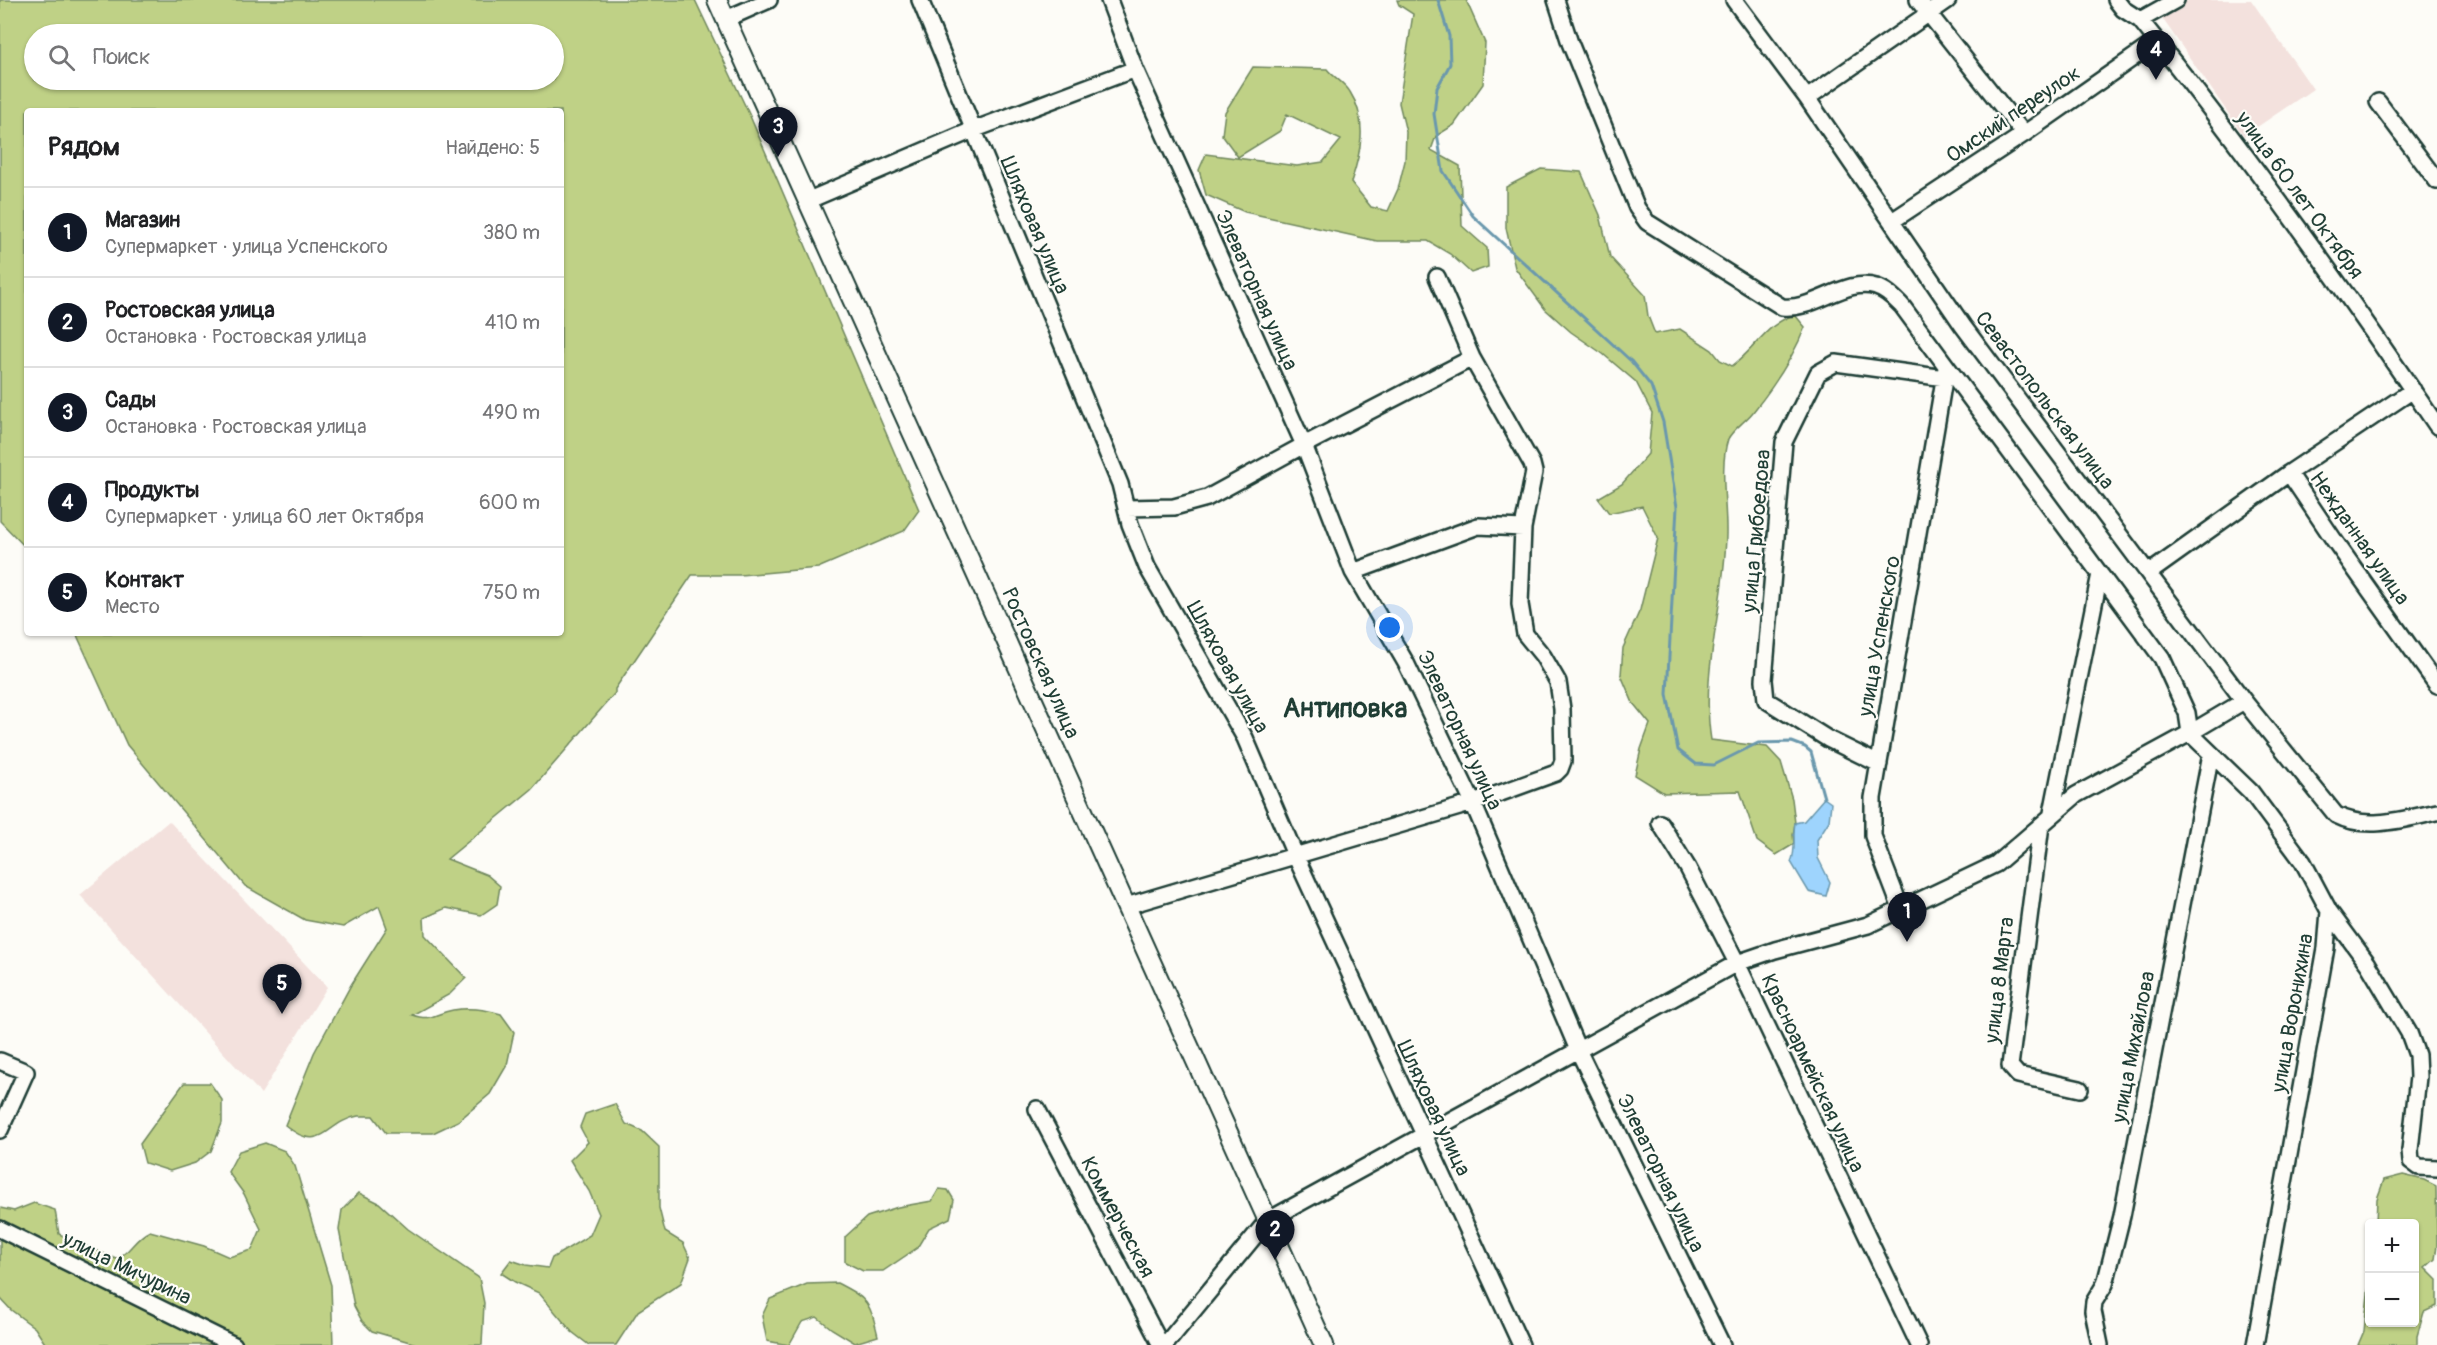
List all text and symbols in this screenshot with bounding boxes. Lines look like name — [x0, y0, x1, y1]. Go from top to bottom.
search box — [24, 24, 564, 90]
pin: 4 — [2136, 31, 2176, 80]
icon: search — [45, 41, 78, 74]
text: Поиск — [93, 43, 150, 71]
street label: Омский переулок — [1941, 59, 2086, 169]
street label: улица 60 лет Октября — [2229, 105, 2370, 284]
pin: 3 — [758, 108, 798, 157]
text: Рядом — [48, 131, 120, 163]
text: Найдено: 5 — [445, 135, 540, 160]
street label: Шляховая улица — [993, 152, 1076, 298]
text: Магазин — [105, 206, 180, 234]
street label: Элеваторная улица — [1209, 206, 1304, 375]
text: 1 — [64, 220, 71, 245]
text: 380 m — [483, 220, 540, 245]
text: Супермаркет · улица Успенского — [105, 234, 388, 259]
text: Ростовская улица — [105, 296, 275, 324]
street label: Севастопольская улица — [1969, 306, 2120, 495]
text: 2 — [62, 310, 73, 335]
text: 410 m — [485, 310, 540, 335]
text: Остановка · Ростовская улица — [105, 324, 366, 349]
text: Сады — [105, 386, 156, 414]
text: 3 — [62, 400, 73, 425]
text: 490 m — [482, 400, 540, 425]
text: Остановка · Ростовская улица — [105, 414, 366, 439]
street label: улица Грибоедова — [1736, 448, 1777, 615]
street label: Нежданная улица — [2304, 466, 2416, 610]
text: Продукты — [105, 476, 200, 504]
text: 4 — [62, 490, 73, 515]
text: 600 m — [479, 490, 540, 515]
text: Супермаркет · улица 60 лет Октября — [105, 504, 424, 529]
street label: улица Успенского — [1852, 554, 1907, 720]
text: Контакт — [105, 566, 184, 594]
text: 5 — [62, 580, 73, 605]
text: 750 m — [483, 580, 540, 605]
street label: Ростовская улица — [995, 584, 1086, 743]
text: Место — [105, 594, 160, 619]
street label: Шляховая улица — [1180, 597, 1275, 738]
your location — [1375, 613, 1404, 642]
street label: Элеваторная улица — [1411, 646, 1508, 814]
district label: Антиповка — [1283, 692, 1407, 725]
pin: 1 — [1888, 892, 1926, 942]
street label: улица 8 Марта — [1978, 915, 2021, 1046]
street label: улица Воронихина — [2265, 931, 2320, 1096]
pin: 5 — [262, 964, 302, 1014]
street label: улица Михайлова — [2105, 969, 2161, 1126]
street label: Красноармейская улица — [1755, 970, 1870, 1177]
street label: Шляховая улица — [1390, 1036, 1477, 1180]
street label: Элеваторная улица — [1611, 1090, 1711, 1257]
street label: Коммерческая — [1074, 1152, 1161, 1282]
pin: 2 — [1256, 1210, 1294, 1260]
map controls — [2365, 1219, 2419, 1327]
button: + — [2365, 1219, 2419, 1273]
street label: улица Мичурина — [57, 1225, 196, 1311]
button: − — [2365, 1273, 2419, 1327]

